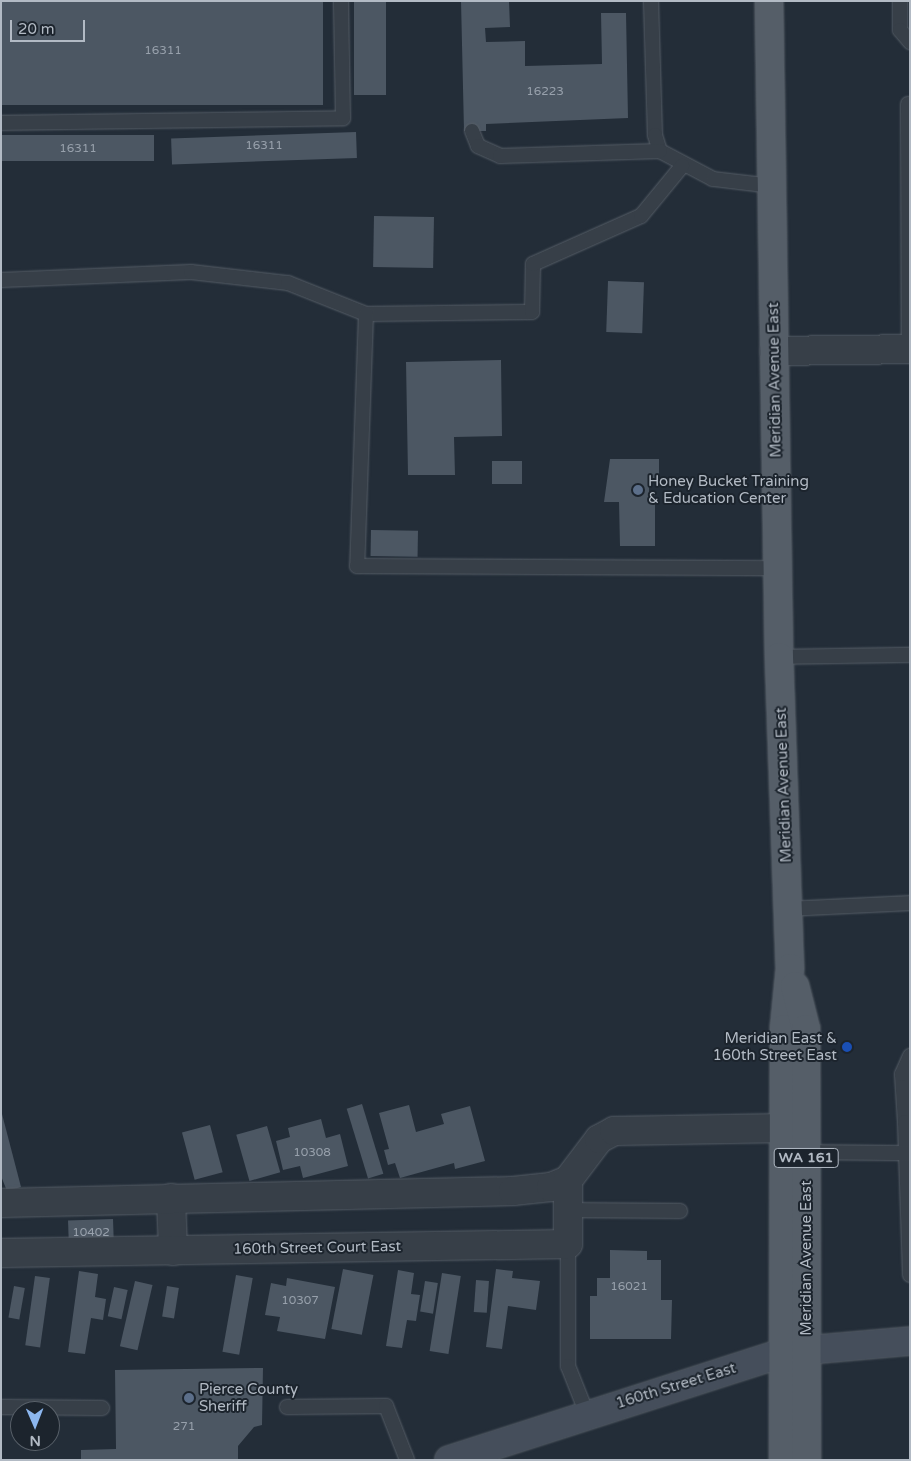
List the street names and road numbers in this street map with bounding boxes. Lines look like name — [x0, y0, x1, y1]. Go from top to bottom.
street label: Meridian Avenue East — [765, 302, 785, 458]
street label: Meridian Avenue East — [772, 707, 796, 863]
road number: WA 161 — [774, 1146, 838, 1170]
street label: Meridian Avenue East — [798, 1180, 816, 1336]
street label: 160th Street Court East — [233, 1238, 401, 1258]
street label: 160th Street East — [614, 1359, 738, 1413]

